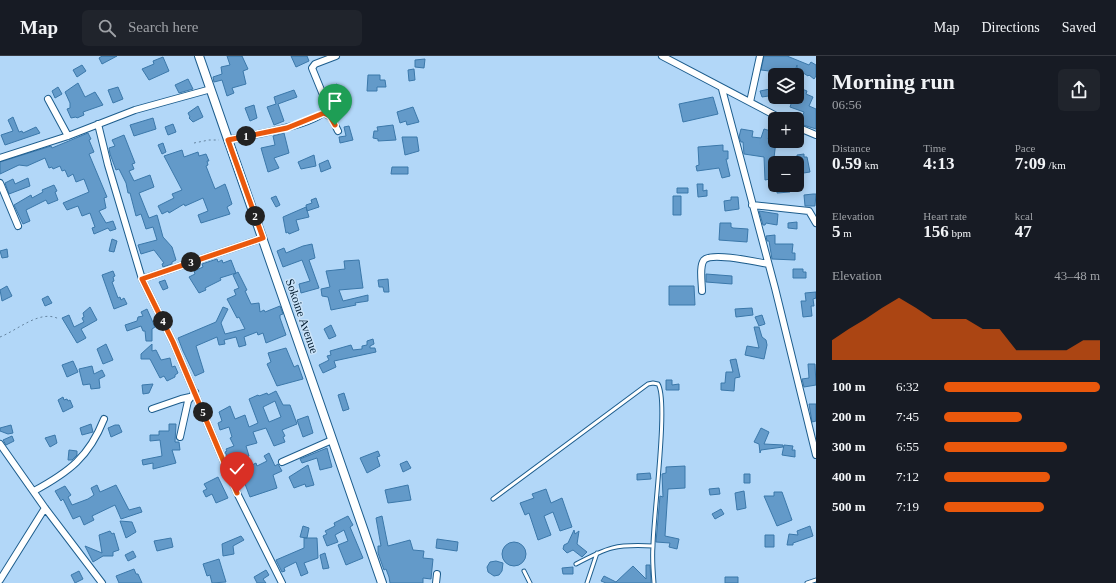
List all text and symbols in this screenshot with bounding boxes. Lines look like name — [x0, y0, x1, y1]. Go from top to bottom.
search box — [82, 10, 362, 46]
text: Map — [20, 17, 58, 38]
icon: search — [96, 17, 118, 39]
text: Search here — [128, 19, 198, 35]
text: Map — [934, 20, 959, 35]
text: Directions — [981, 20, 1040, 35]
text: Saved — [1062, 20, 1096, 35]
map controls — [768, 68, 804, 192]
button: layers — [768, 68, 804, 104]
text: Morning run — [832, 69, 955, 94]
button: share — [1058, 69, 1100, 111]
pin — [318, 84, 352, 125]
icon: arrive — [324, 90, 346, 112]
text: 06:56 — [832, 97, 862, 112]
button: + — [768, 112, 804, 148]
pin: 1 — [236, 126, 256, 146]
text: 1 — [243, 130, 249, 142]
text: Distance — [832, 142, 870, 154]
text: Time — [923, 142, 946, 154]
text: Pace — [1015, 142, 1035, 154]
text: 0.59 — [832, 154, 862, 173]
text: 4:13 — [923, 154, 955, 173]
text: 7:09 — [1015, 154, 1046, 173]
button: − — [768, 156, 804, 192]
text: km — [862, 159, 879, 171]
text: /km — [1046, 159, 1066, 171]
pin: 2 — [245, 206, 265, 226]
text: 2 — [252, 210, 258, 222]
text: Elevation — [832, 210, 874, 222]
text: Heart rate — [923, 210, 967, 222]
text: kcal — [1015, 210, 1033, 222]
text: 5 — [832, 222, 841, 241]
text: 156 — [923, 222, 949, 241]
text: 47 — [1015, 222, 1032, 241]
text: m — [841, 227, 852, 239]
text: bpm — [949, 227, 971, 239]
pin: 3 — [181, 252, 201, 272]
text: 3 — [188, 256, 194, 268]
text: Elevation — [832, 268, 882, 283]
text: 43–48 m — [1054, 268, 1100, 283]
street label: Sokoine Avenue — [283, 277, 321, 355]
pin: 4 — [153, 311, 173, 331]
text: 4 — [160, 315, 166, 327]
text: 100 m — [832, 379, 866, 394]
text: 6:32 — [896, 379, 919, 394]
pin: 5 — [193, 402, 213, 422]
text: 5 — [200, 406, 206, 418]
text: 200 m — [832, 409, 866, 424]
text: 7:45 — [896, 409, 919, 424]
text: 300 m — [832, 439, 866, 454]
text: 6:55 — [896, 439, 919, 454]
pin — [220, 452, 254, 493]
icon: check — [226, 458, 248, 480]
text: 400 m — [832, 469, 866, 484]
text: 7:12 — [896, 469, 919, 484]
text: 500 m — [832, 499, 866, 514]
text: 7:19 — [896, 499, 919, 514]

